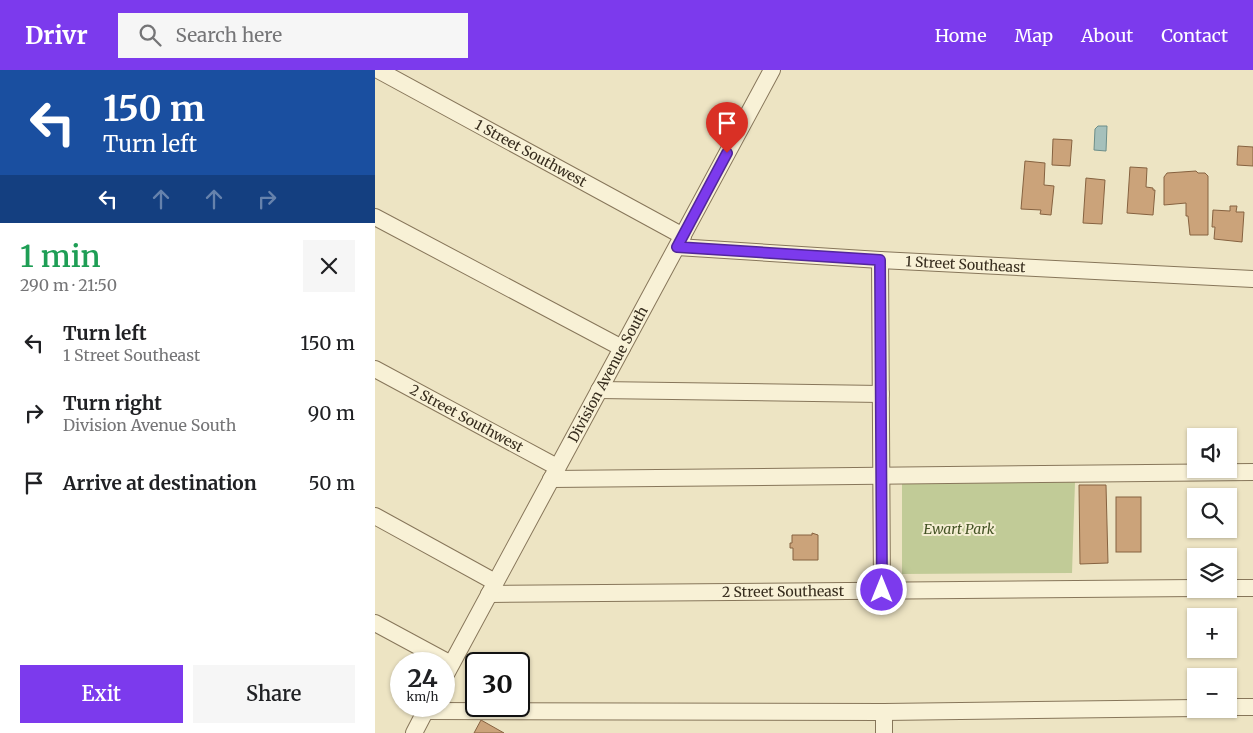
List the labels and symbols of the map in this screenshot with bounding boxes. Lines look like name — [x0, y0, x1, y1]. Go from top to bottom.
pin — [706, 102, 748, 153]
street label: 1 Street Southwest — [472, 116, 590, 191]
street label: 1 Street Southeast — [905, 252, 1026, 276]
street label: Division Avenue South — [564, 303, 652, 445]
street label: 2 Street Southwest — [407, 380, 527, 456]
park label: Ewart Park — [924, 520, 995, 538]
position arrow — [855, 563, 907, 615]
street label: 2 Street Southeast — [722, 582, 845, 601]
speed limit sign: 30 — [465, 652, 530, 717]

